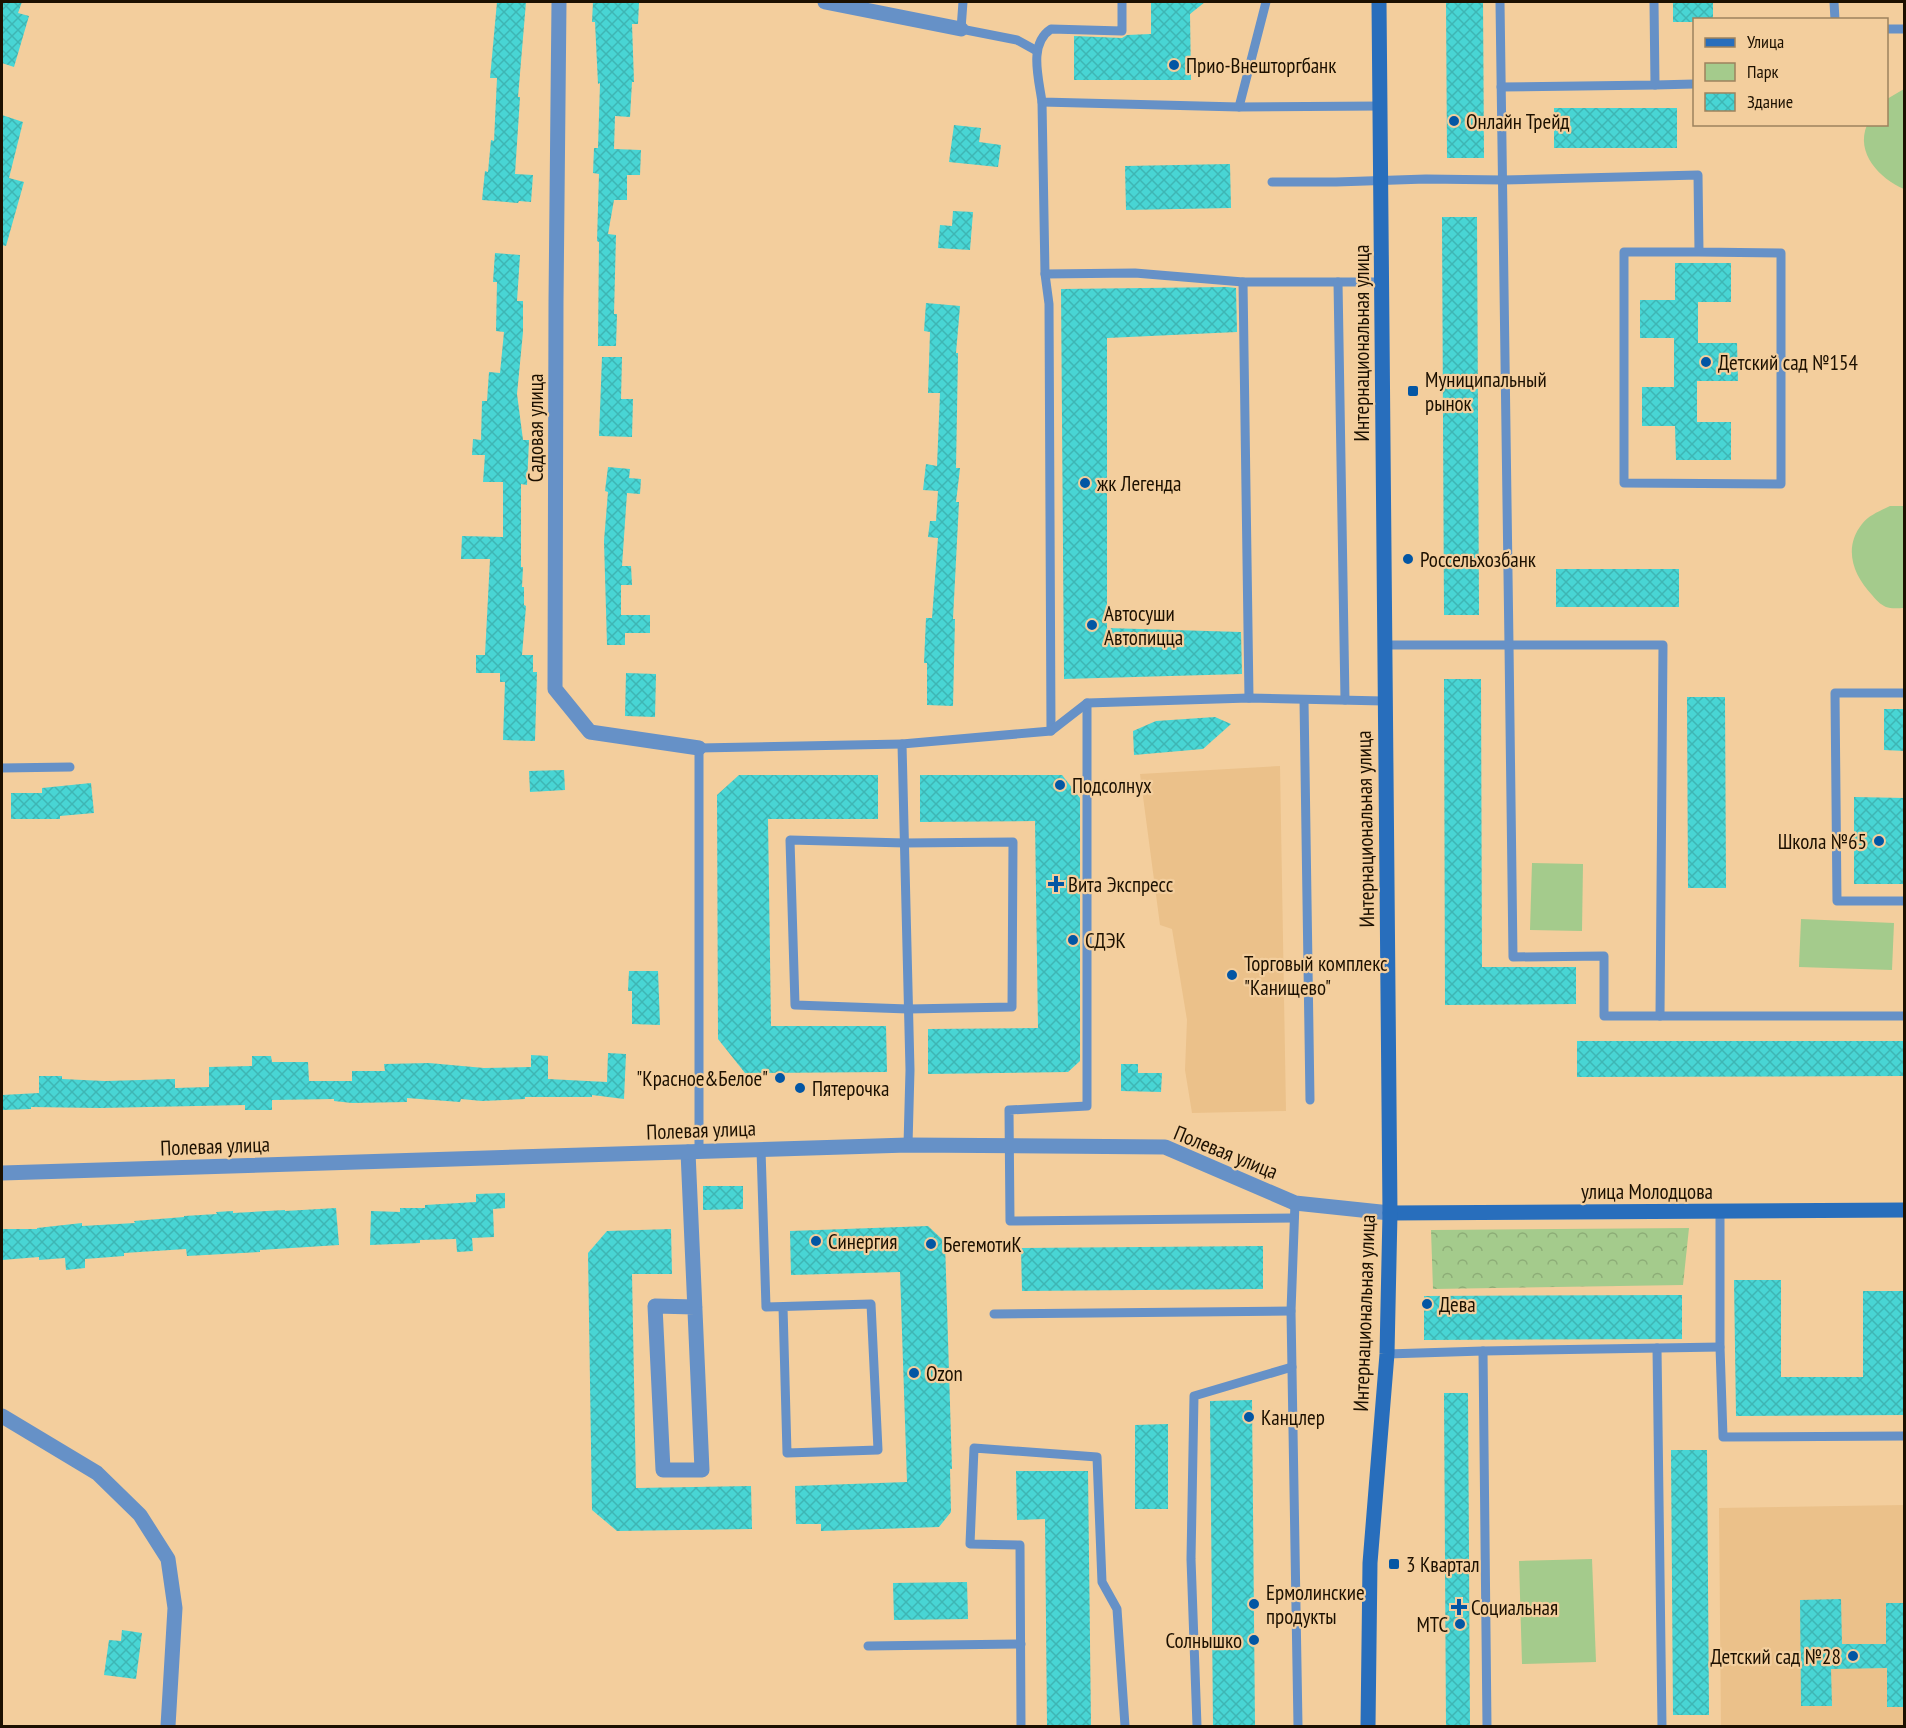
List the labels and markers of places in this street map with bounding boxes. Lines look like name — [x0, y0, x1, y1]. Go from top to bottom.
place label: Прио-Внешторгбанк — [1186, 52, 1336, 79]
marker: Прио-Внешторгбанк — [1167, 58, 1181, 72]
place label: Онлайн Трейд — [1466, 108, 1570, 135]
marker: Онлайн Трейд — [1447, 114, 1461, 128]
place label: Детский сад №154 — [1718, 349, 1858, 376]
marker: Детский сад №154 — [1699, 355, 1713, 369]
place label: Муниципальный рынок — [1425, 366, 1547, 417]
marker: Муниципальный рынок — [1406, 384, 1420, 398]
place label: жк Легенда — [1097, 470, 1181, 497]
marker: жк Легенда — [1078, 476, 1092, 490]
place label: Россельхозбанк — [1420, 546, 1536, 573]
marker: Россельхозбанк — [1401, 552, 1415, 566]
place label: Автосуши Автопицца — [1104, 600, 1183, 651]
marker: Автосуши Автопицца — [1085, 618, 1099, 632]
place label: Подсолнух — [1072, 772, 1152, 799]
marker: Подсолнух — [1053, 778, 1067, 792]
place label: Школа №65 — [1778, 828, 1867, 855]
marker: Школа №65 — [1872, 834, 1886, 848]
place label: Вита Экспресс — [1068, 871, 1174, 898]
marker: Вита Экспресс — [1049, 877, 1063, 891]
place label: СДЭК — [1085, 927, 1126, 954]
marker: СДЭК — [1066, 933, 1080, 947]
place label: Торговый комплекс "Канищево" — [1244, 950, 1388, 1001]
marker: Торговый комплекс "Канищево" — [1225, 968, 1239, 982]
place label: "Красное&Белое" — [636, 1065, 768, 1092]
marker: "Красное&Белое" — [773, 1071, 787, 1085]
place label: Пятерочка — [812, 1075, 889, 1102]
marker: Пятерочка — [793, 1081, 807, 1095]
place label: Синергия — [828, 1228, 897, 1255]
place label: БегемотиК — [943, 1231, 1022, 1258]
marker: Синергия — [809, 1234, 823, 1248]
marker: БегемотиК — [924, 1237, 938, 1251]
place label: Дева — [1439, 1291, 1476, 1318]
marker: Дева — [1420, 1297, 1434, 1311]
place label: Ozon — [926, 1360, 963, 1387]
marker: Ozon — [907, 1366, 921, 1380]
place label: Канцлер — [1261, 1404, 1325, 1431]
marker: Канцлер — [1242, 1410, 1256, 1424]
place label: 3 Квартал — [1406, 1551, 1480, 1578]
marker: 3 Квартал — [1387, 1557, 1401, 1571]
place label: Ермолинские продукты — [1266, 1579, 1365, 1630]
place label: Социальная — [1471, 1594, 1558, 1621]
marker: Ермолинские продукты — [1247, 1597, 1261, 1611]
marker: Социальная — [1452, 1600, 1466, 1614]
place label: МТС — [1416, 1611, 1448, 1638]
marker: МТС — [1453, 1617, 1467, 1631]
place label: Солнышко — [1165, 1627, 1242, 1654]
marker: Солнышко — [1247, 1633, 1261, 1647]
place label: Детский сад №28 — [1711, 1643, 1841, 1670]
marker: Детский сад №28 — [1846, 1649, 1860, 1663]

